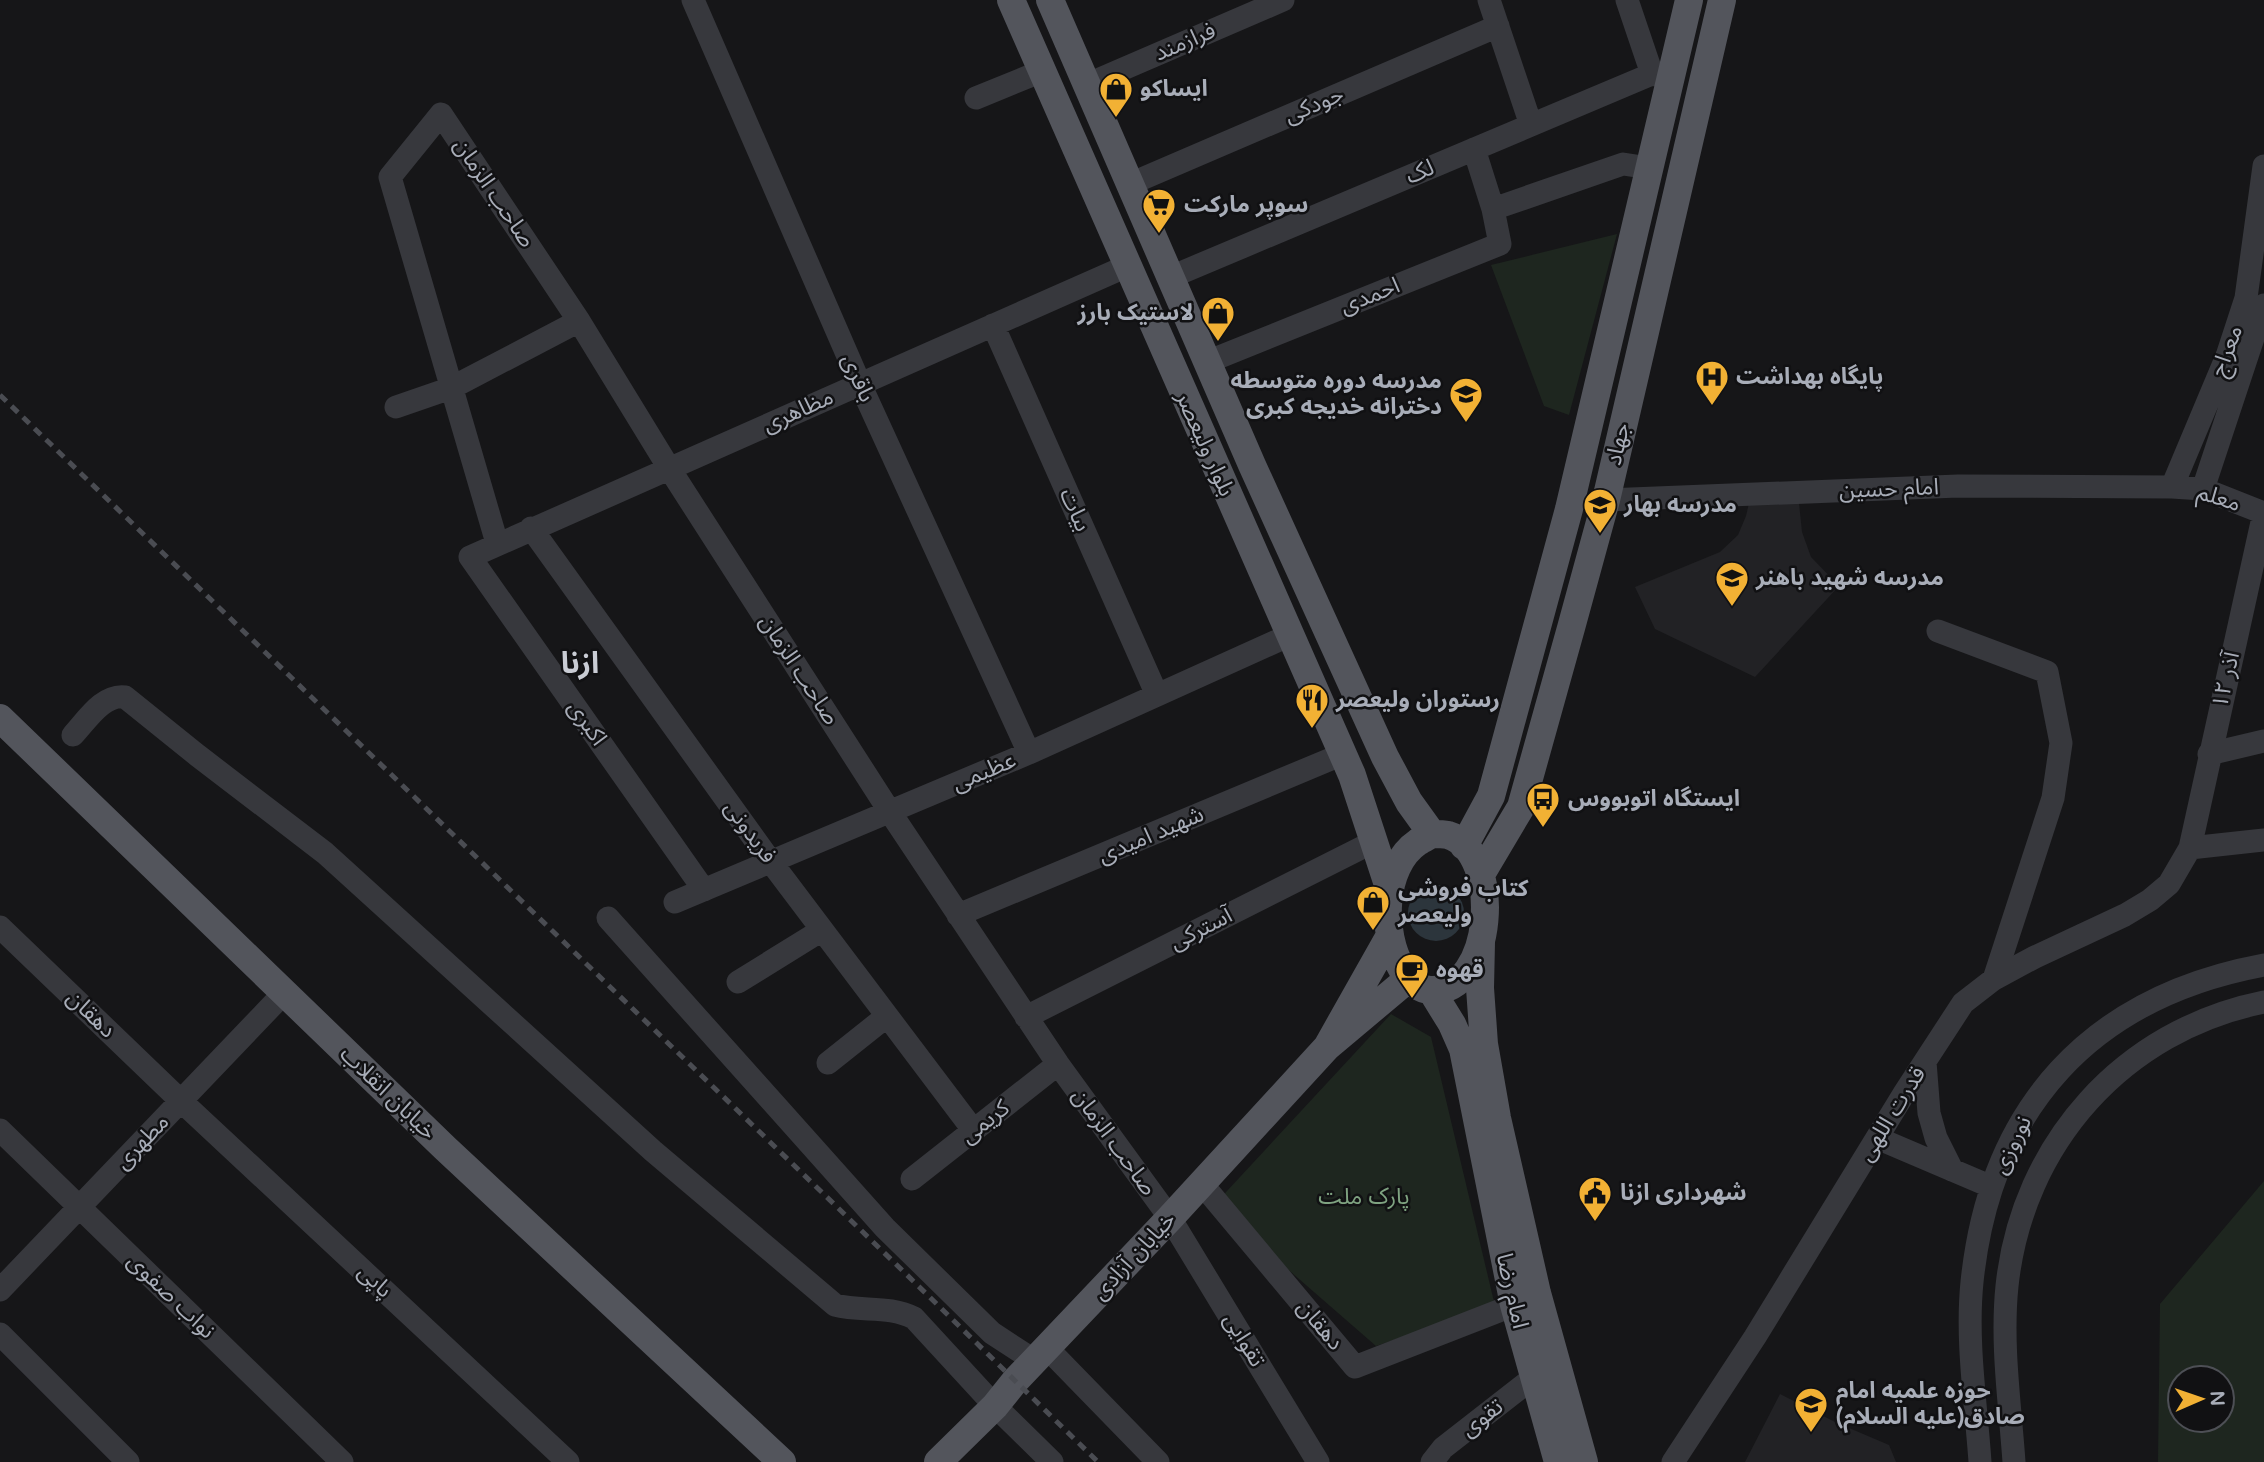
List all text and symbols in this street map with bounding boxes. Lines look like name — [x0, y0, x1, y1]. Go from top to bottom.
street label: فرازمند — [1150, 17, 1220, 67]
shop icon: ایساکو — [1097, 70, 1135, 119]
place label: ایساکو — [1140, 75, 1208, 103]
street label: جودکی — [1280, 80, 1348, 130]
street label: صاحب الزمان — [447, 133, 541, 253]
street label: لک — [1401, 154, 1439, 190]
supermarket icon: سوپر مارکت — [1140, 186, 1178, 235]
place label: سوپر مارکت — [1184, 191, 1308, 220]
street label: احمدی — [1336, 271, 1404, 321]
shop icon: لاستیک بارز — [1199, 294, 1237, 343]
place label: لاستیک بارز — [1077, 299, 1194, 327]
street label: معراج — [2205, 321, 2251, 381]
street label: باقری — [835, 350, 881, 406]
hospital icon: پایگاه بهداشت — [1693, 358, 1731, 407]
place label: پایگاه بهداشت — [1736, 363, 1884, 392]
place label: مدرسه دوره متوسطه دخترانه خدیجه کبری — [1230, 367, 1442, 421]
school or university icon: مدرسه دوره متوسطه دخترانه خدیجه کبری — [1447, 375, 1485, 424]
street label: مظاهری — [758, 383, 838, 439]
street label: بلوار ولیعصر — [1169, 386, 1240, 501]
street label: جهاد — [1600, 420, 1636, 468]
street label: امام حسین — [1839, 473, 1939, 508]
street label: معلم — [2193, 478, 2244, 520]
street label: بیات — [1053, 484, 1097, 536]
school or university icon: مدرسه بهار — [1581, 486, 1619, 535]
place label: مدرسه بهار — [1623, 491, 1737, 519]
school or university icon: مدرسه شهید باهنر — [1713, 559, 1751, 608]
place label: مدرسه شهید باهنر — [1755, 564, 1944, 592]
street label: صاحب الزمان — [753, 609, 845, 731]
district label: ازنا — [561, 645, 599, 682]
street label: ۱۲ آذر — [2206, 648, 2246, 711]
restaurant icon: رستوران ولیعصر — [1293, 681, 1331, 730]
place label: رستوران ولیعصر — [1335, 686, 1500, 714]
street label: اکبری — [561, 695, 613, 751]
street label: عظیمی — [948, 746, 1020, 798]
bus stop icon: ایستگاه اتوبووس — [1524, 780, 1562, 829]
place label: ایستگاه اتوبووس — [1568, 785, 1740, 813]
street label: فریدونی — [718, 795, 782, 869]
street label: شهید امیدی — [1094, 800, 1208, 870]
place label: کتاب فروشی ولیعصر — [1397, 875, 1529, 929]
shop icon: کتاب فروشی ولیعصر — [1354, 883, 1392, 932]
street label: آسترکی — [1165, 901, 1238, 957]
cafe icon: قهوه — [1393, 951, 1431, 1000]
place label: قهوه — [1436, 956, 1484, 984]
street label: دهقان — [60, 984, 122, 1044]
street label: خیابان انقلاب — [334, 1040, 442, 1146]
street label: قدرت اللهی — [1852, 1061, 1932, 1167]
street label: صاحب الزمان — [1066, 1083, 1162, 1201]
street label: کریمی — [955, 1094, 1016, 1150]
street label: مطهری — [109, 1108, 175, 1176]
street label: نوروزی — [1986, 1111, 2038, 1179]
public building icon: شهرداری ازنا — [1576, 1174, 1614, 1223]
place label: شهرداری ازنا — [1620, 1179, 1747, 1207]
park label: پارک ملت — [1318, 1183, 1410, 1211]
street label: خیابان آزادی — [1086, 1206, 1182, 1306]
street label: نواب صفوی — [121, 1247, 221, 1345]
street label: امام رضا — [1487, 1251, 1534, 1332]
street label: پاپی — [352, 1258, 398, 1304]
street label: دهقان — [1291, 1294, 1349, 1356]
street label: تقوایی — [1217, 1308, 1271, 1372]
north arrow — [2166, 1364, 2236, 1434]
place label: حوزه علمیه امام صادق(علیه السلام) — [1836, 1377, 2025, 1434]
school or university icon: حوزه علمیه امام صادق(علیه السلام) — [1792, 1385, 1830, 1434]
text: N — [2206, 1390, 2228, 1406]
street label: تقوی — [1455, 1392, 1509, 1443]

